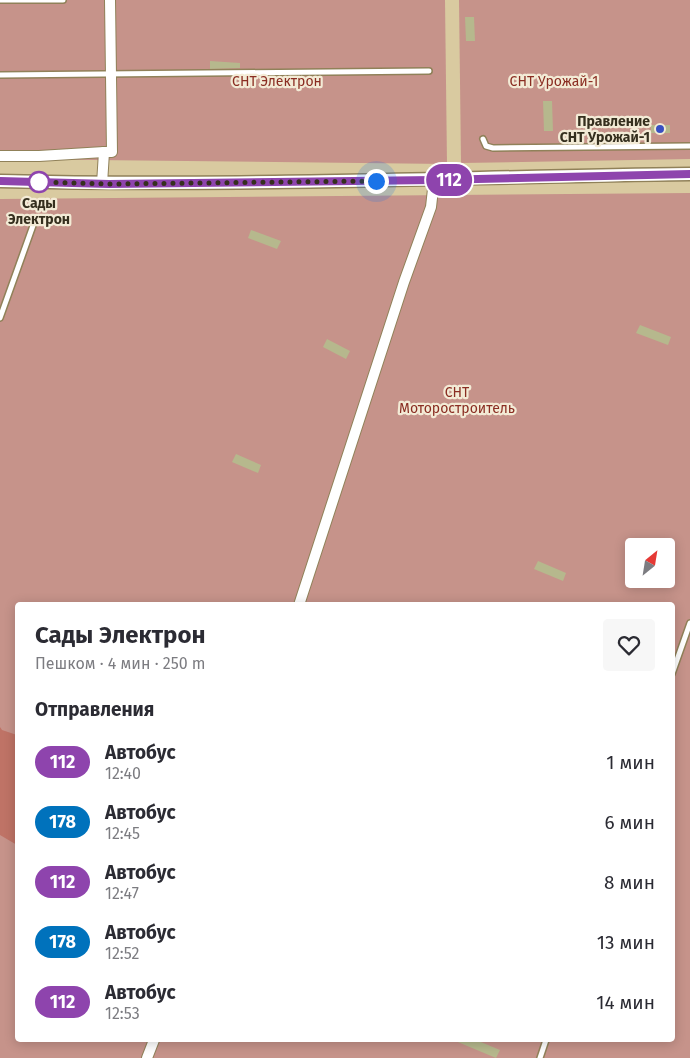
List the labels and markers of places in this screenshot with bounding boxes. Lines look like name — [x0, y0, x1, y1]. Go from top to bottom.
place label: Правление СНТ Урожай-1 — [560, 113, 650, 146]
marker: Правление СНТ Урожай-1 — [654, 123, 666, 135]
marker: Сады Электрон — [28, 171, 50, 193]
place label: Сады Электрон — [8, 195, 70, 228]

